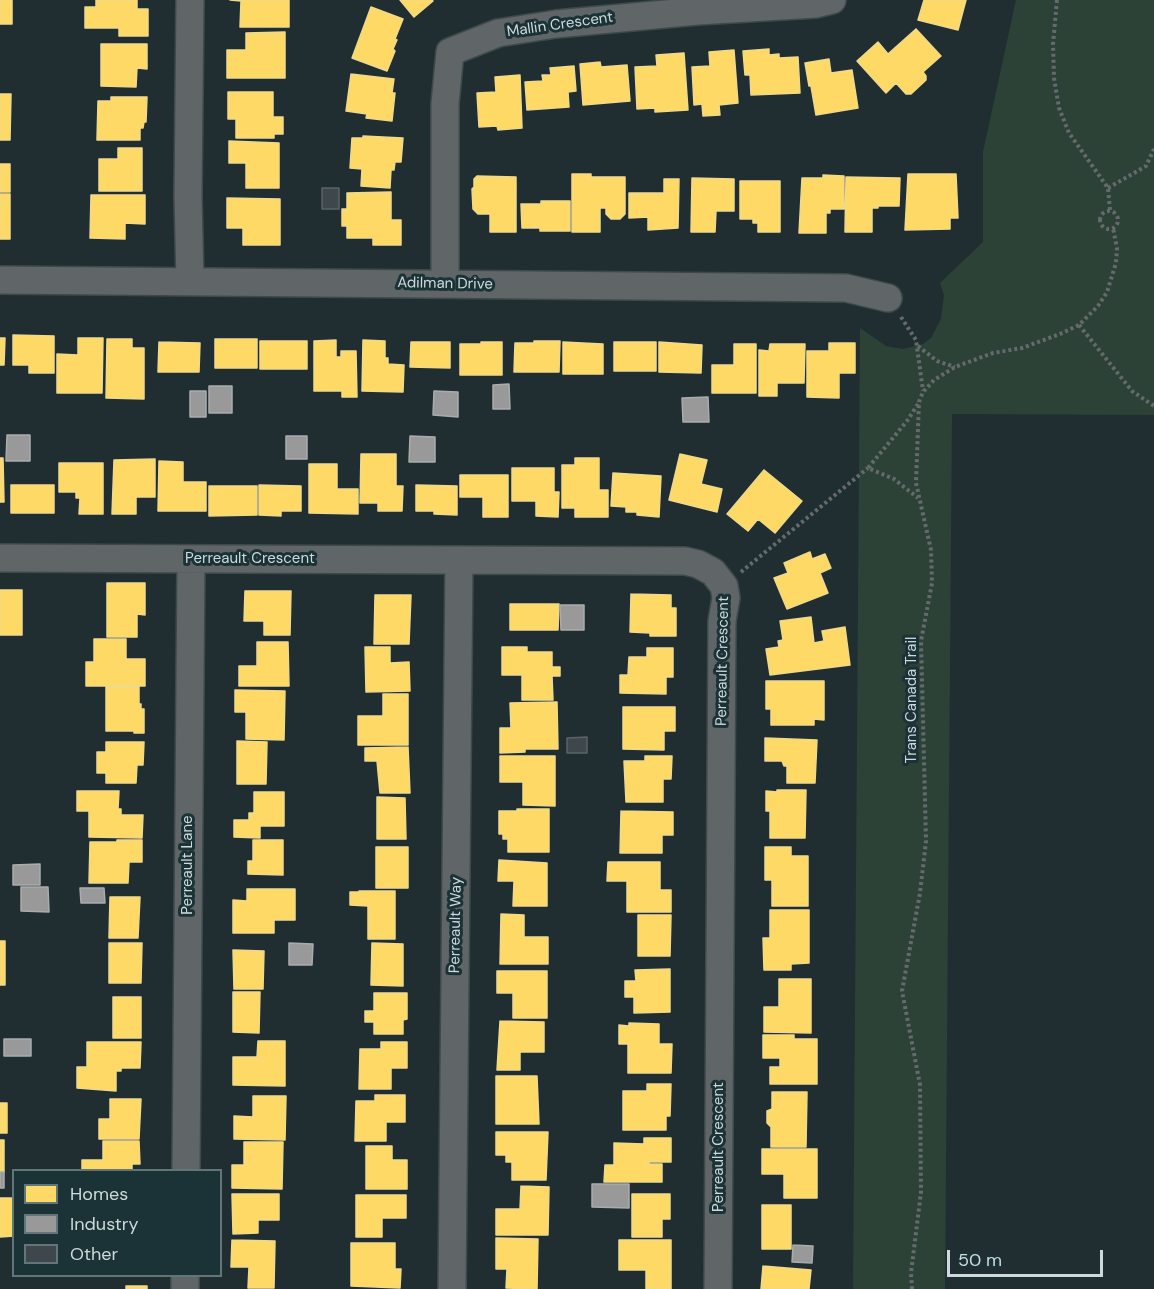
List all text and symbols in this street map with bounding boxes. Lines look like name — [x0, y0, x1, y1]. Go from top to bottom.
street label: Mallin Crescent — [506, 9, 614, 41]
street label: Adilman Drive — [397, 274, 493, 294]
street label: Perreault Crescent — [185, 550, 315, 568]
street label: Perreault Crescent — [713, 596, 733, 726]
street label: Trans Canada Trail — [903, 637, 921, 763]
street label: Perreault Lane — [179, 815, 197, 915]
street label: Perreault Way — [446, 877, 466, 973]
street label: Perreault Crescent — [710, 1082, 728, 1212]
legend — [12, 1169, 222, 1277]
text: Homes — [70, 1182, 128, 1206]
text: Industry — [70, 1212, 139, 1236]
scale bar — [950, 1238, 1106, 1276]
text: Other — [70, 1242, 118, 1266]
text: 50 m — [958, 1248, 1002, 1272]

